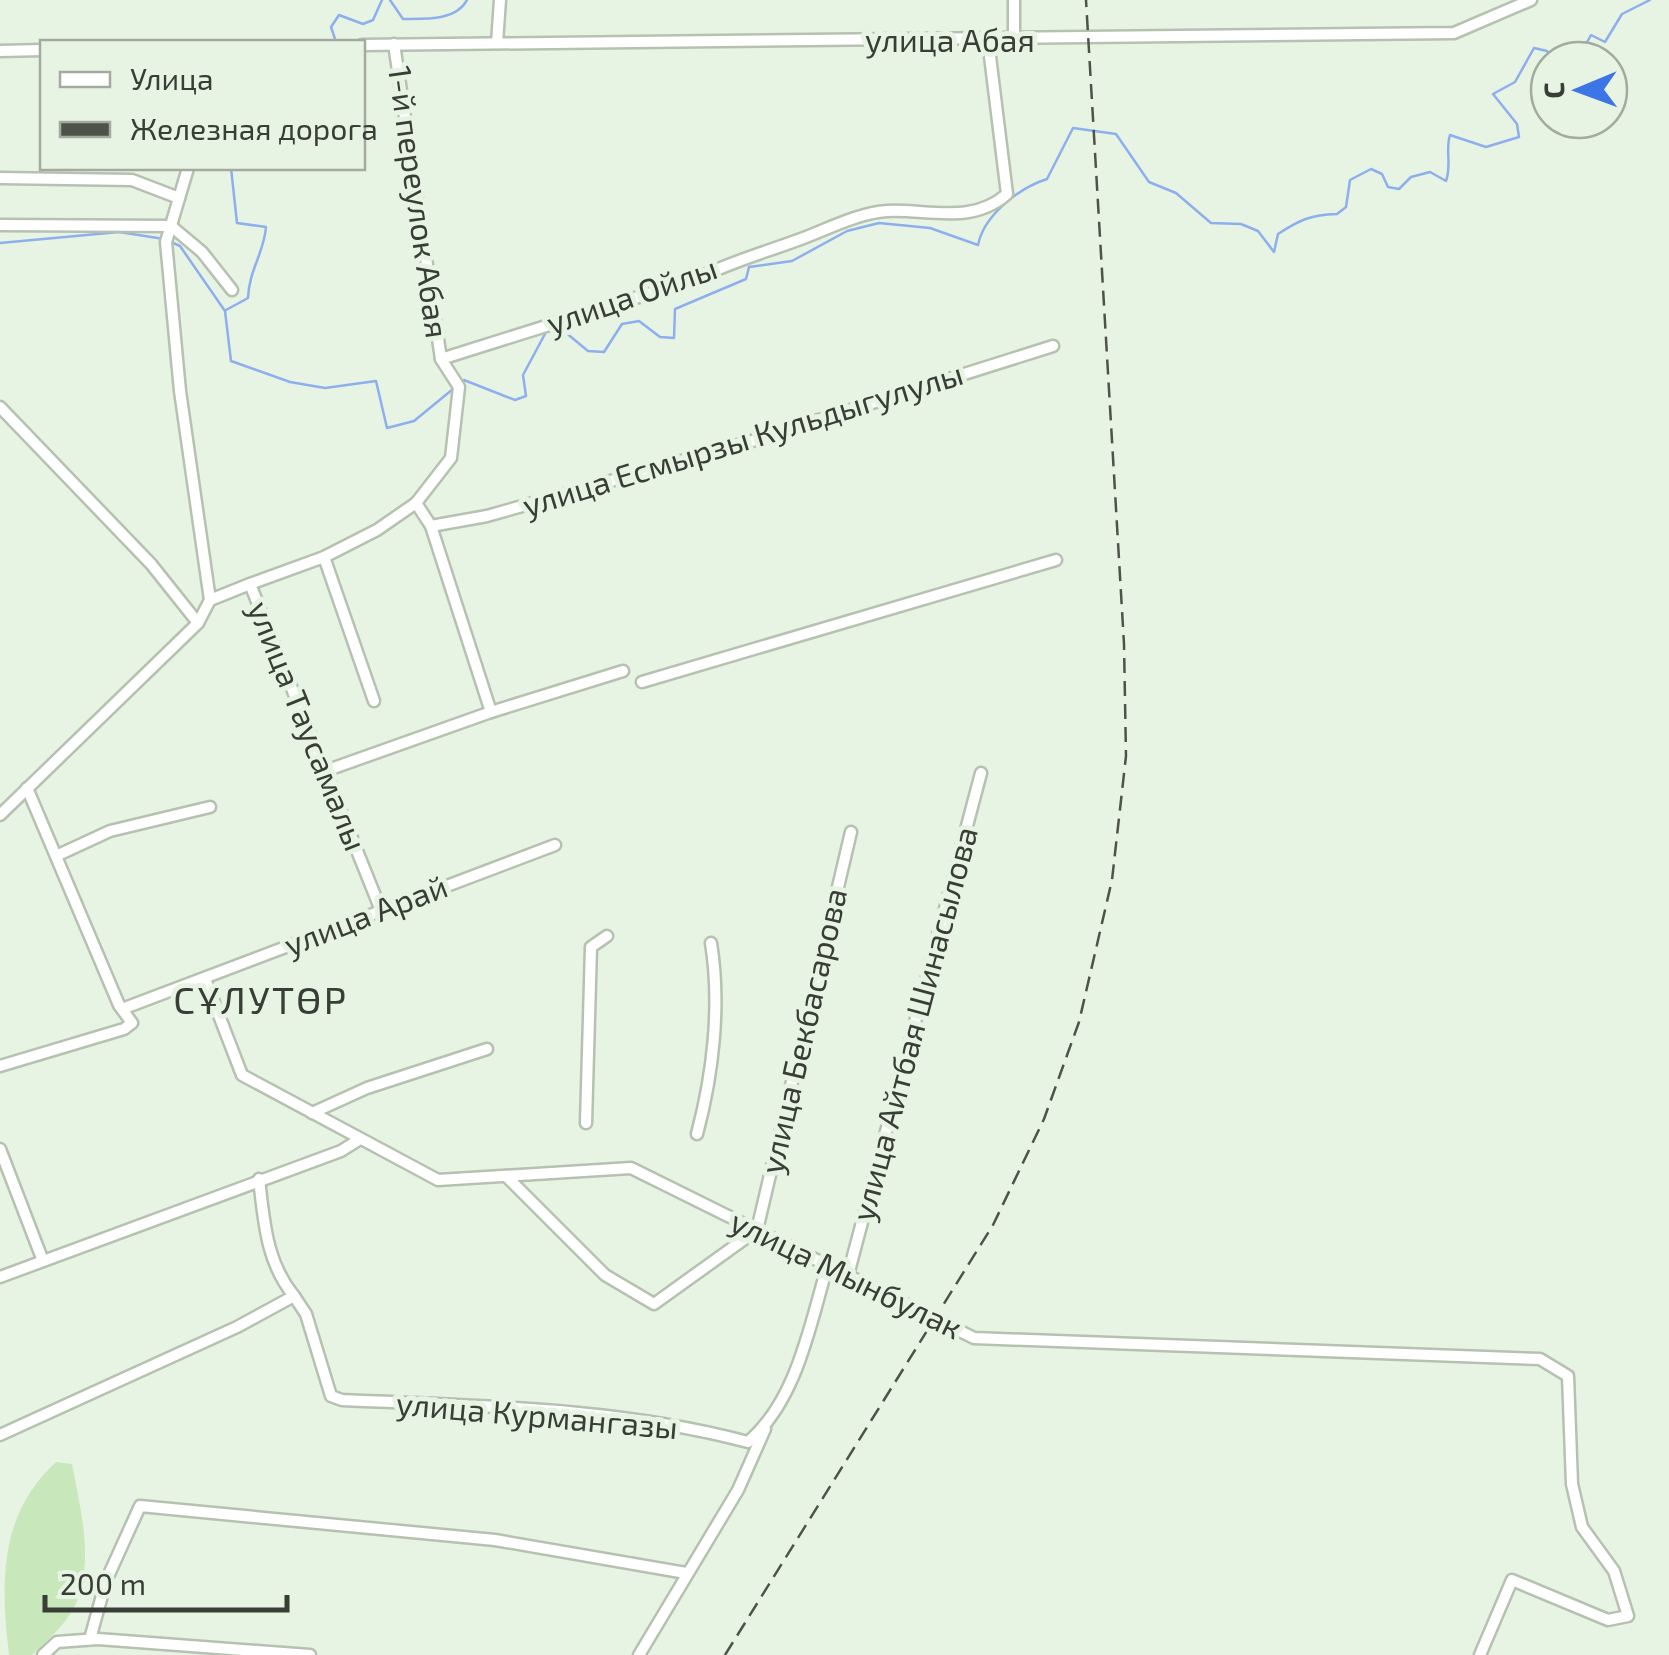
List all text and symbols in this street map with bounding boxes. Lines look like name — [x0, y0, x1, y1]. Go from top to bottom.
street label: улица Абая — [865, 20, 1035, 59]
legend — [40, 40, 365, 170]
north arrow — [1529, 40, 1629, 140]
text: Улица — [130, 60, 214, 96]
street label: 1-й переулок Абая — [381, 63, 458, 340]
text: С — [1536, 82, 1570, 99]
text: Железная дорога — [130, 110, 378, 146]
street label: улица Ойлы — [541, 247, 722, 342]
street label: улица Есмырзы Кульдыгулулы — [518, 353, 967, 524]
street label: улица Таусамалы — [241, 595, 376, 856]
street label: улица Айтбая Шинасылова — [842, 822, 985, 1225]
street label: улица Арай — [278, 866, 453, 964]
street label: улица Бекбасарова — [751, 884, 854, 1177]
district label: СҰЛУТӨР — [173, 976, 349, 1022]
street label: улица Мынбулак — [724, 1201, 969, 1347]
street label: улица Курмангазы — [395, 1383, 680, 1446]
scale bar — [45, 1550, 288, 1612]
text: 200 m — [60, 1565, 146, 1601]

